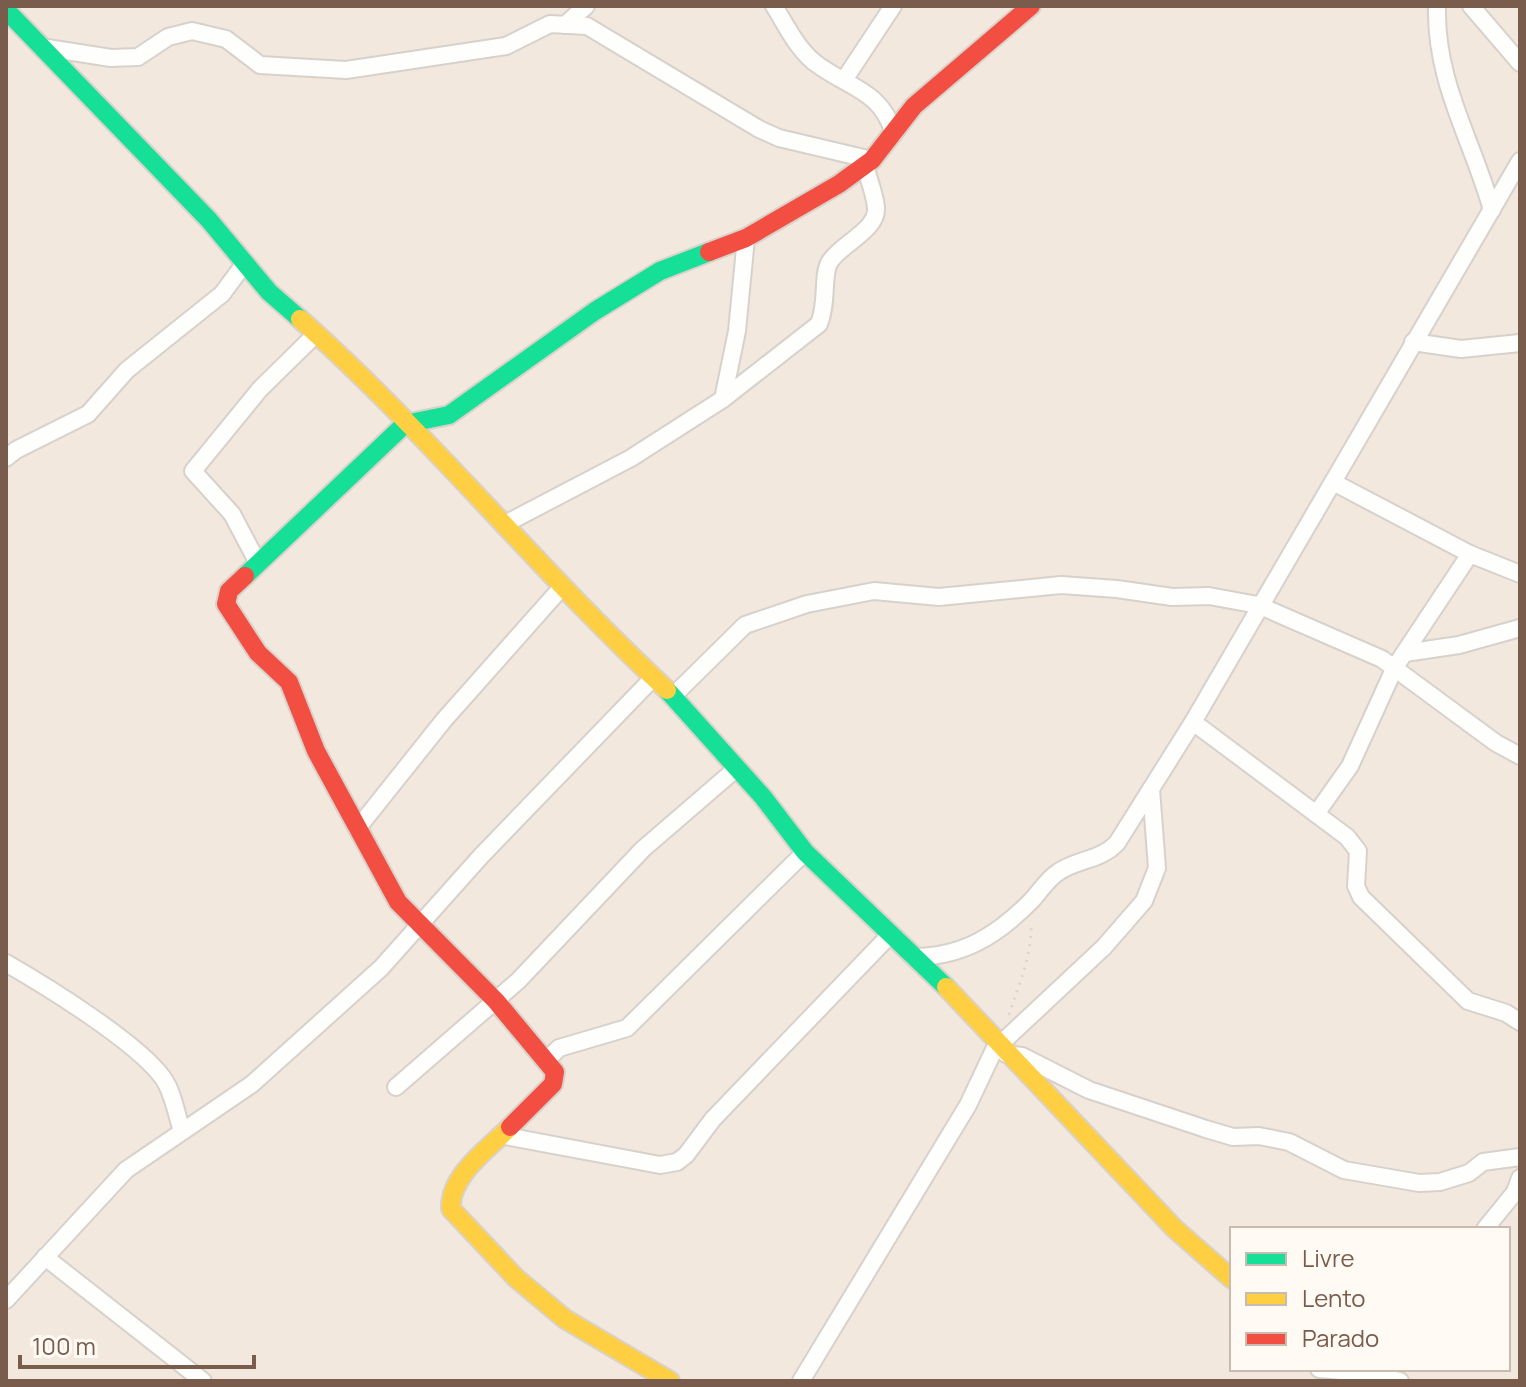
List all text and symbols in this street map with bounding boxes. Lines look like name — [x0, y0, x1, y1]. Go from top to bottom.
legend — [1230, 1227, 1510, 1371]
text: Livre — [1302, 1241, 1355, 1274]
text: Lento — [1302, 1281, 1366, 1314]
scale bar — [20, 1319, 254, 1369]
text: Parado — [1302, 1321, 1379, 1354]
text: 100 m — [32, 1329, 96, 1362]

